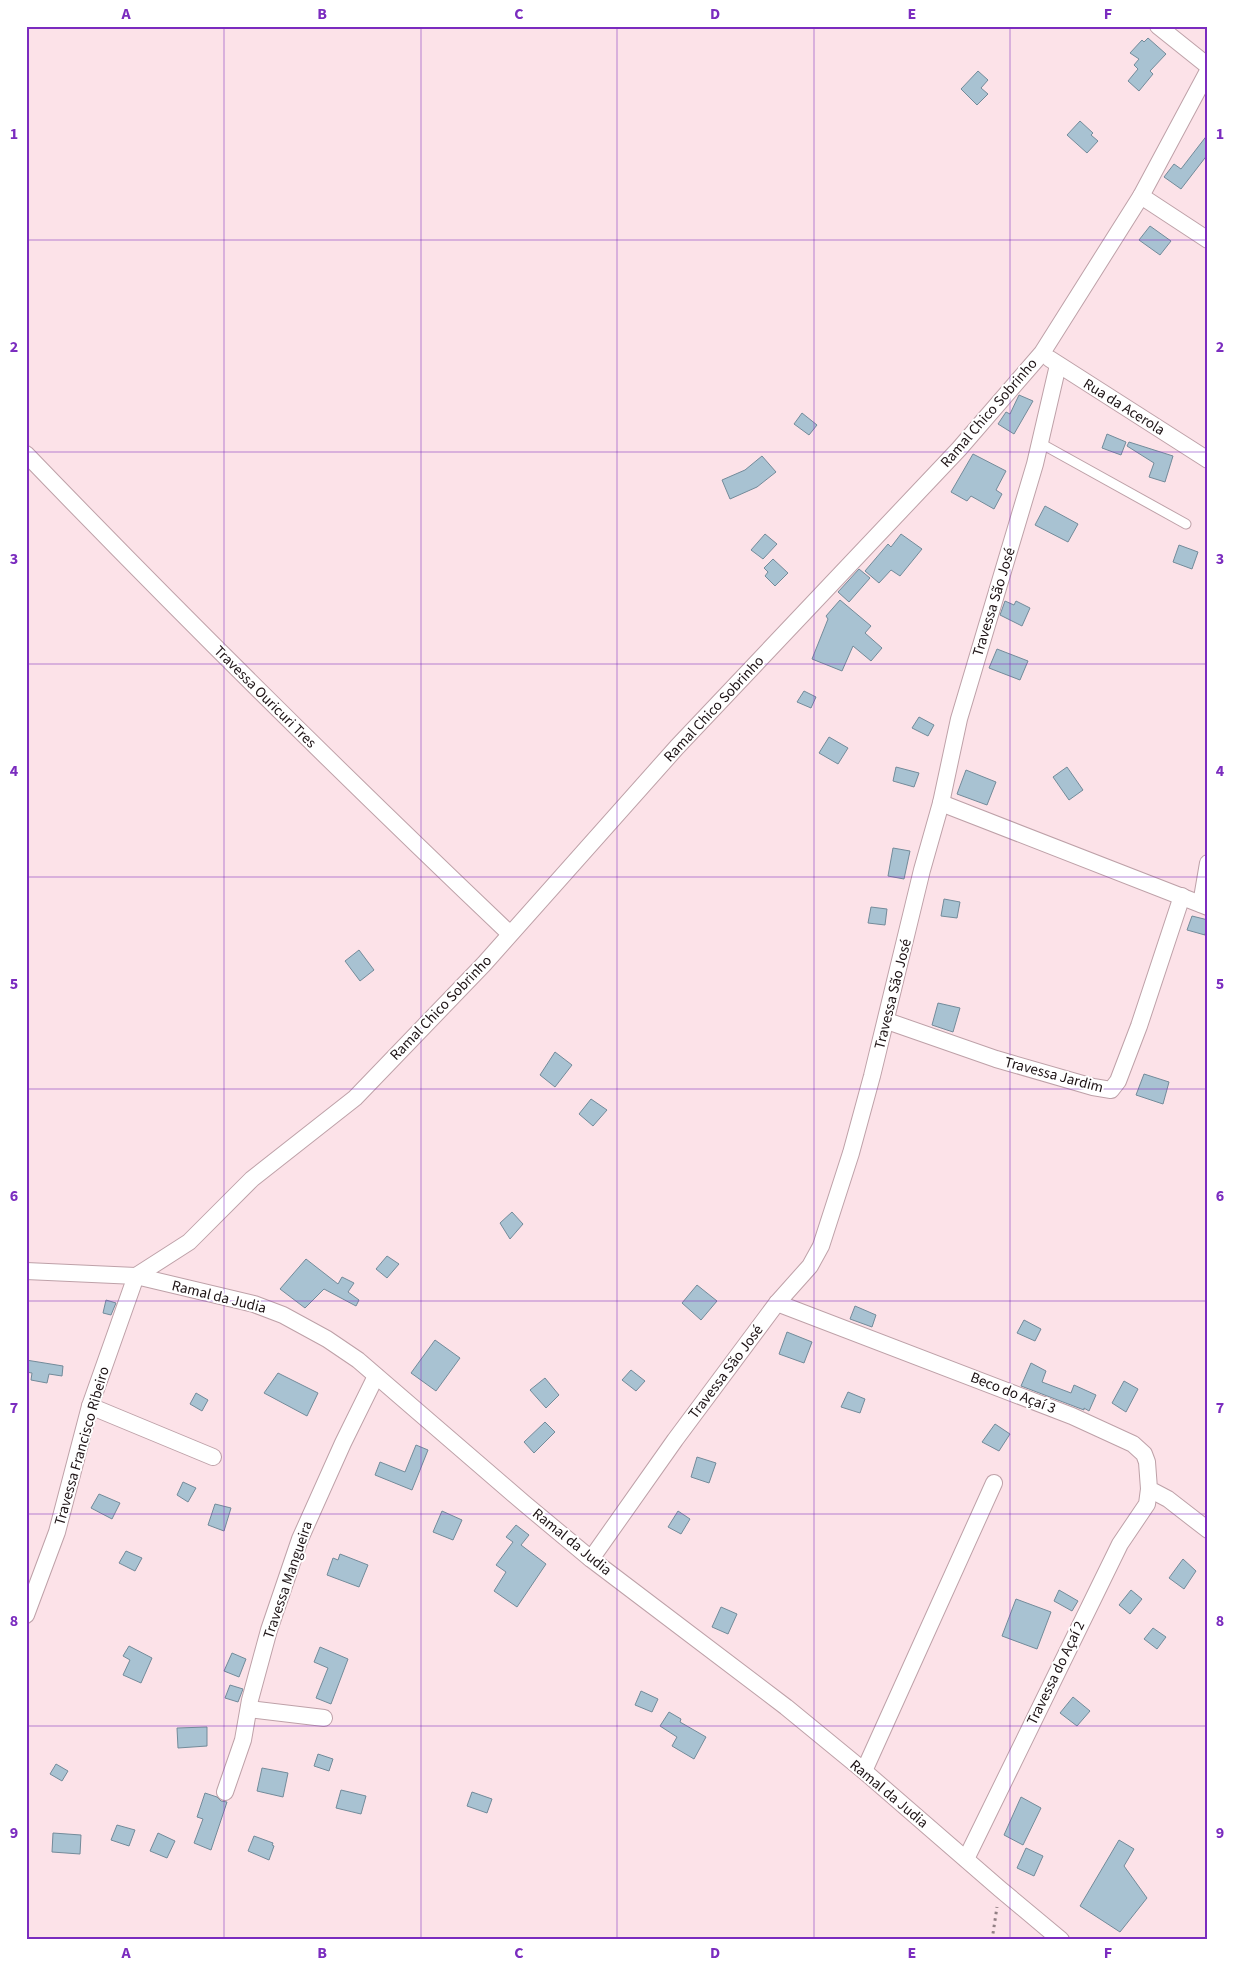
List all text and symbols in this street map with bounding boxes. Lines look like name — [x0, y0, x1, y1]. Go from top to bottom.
text: A — [120, 3, 131, 25]
text: B — [317, 3, 327, 25]
text: C — [514, 3, 524, 25]
text: D — [710, 3, 720, 25]
text: E — [908, 3, 916, 25]
text: F — [1104, 3, 1112, 25]
text: 1 — [10, 123, 18, 145]
text: 1 — [1216, 123, 1224, 145]
text: 2 — [10, 336, 18, 358]
text: 2 — [1216, 336, 1224, 358]
street label: Ramal Chico Sobrinho — [936, 354, 1042, 472]
street label: Rua da Acerola — [1079, 373, 1169, 441]
street label: Travessa São José — [967, 545, 1021, 659]
text: 3 — [10, 548, 18, 570]
text: 3 — [1216, 548, 1224, 570]
street label: Travessa Ouricuri Tres — [209, 641, 321, 753]
street label: Ramal Chico Sobrinho — [659, 651, 769, 767]
text: 4 — [10, 760, 19, 782]
text: 4 — [1216, 760, 1225, 782]
street label: Travessa São José — [869, 937, 917, 1051]
street label: Ramal Chico Sobrinho — [385, 951, 497, 1065]
text: 5 — [10, 973, 18, 995]
text: 5 — [1216, 973, 1224, 995]
street label: Travessa Jardim — [1002, 1052, 1106, 1098]
text: 6 — [10, 1185, 18, 1207]
text: 6 — [1216, 1185, 1224, 1207]
street label: Ramal da Judia — [170, 1275, 268, 1319]
street label: Travessa São José — [684, 1321, 768, 1423]
street label: Travessa Francisco Ribeiro — [49, 1364, 115, 1528]
street label: Beco do Açaí 3 — [967, 1367, 1059, 1419]
text: 7 — [10, 1397, 18, 1419]
text: 7 — [1216, 1397, 1224, 1419]
street label: Ramal da Judia — [528, 1503, 616, 1581]
street label: Travessa Mangueira — [258, 1518, 318, 1642]
text: 8 — [10, 1610, 18, 1632]
text: 8 — [1216, 1610, 1224, 1632]
street label: Travessa do Açaí 2 — [1022, 1617, 1090, 1729]
street label: Ramal da Judia — [845, 1755, 933, 1833]
text: 9 — [10, 1822, 18, 1844]
text: 9 — [1216, 1822, 1224, 1844]
text: A — [120, 1942, 131, 1964]
text: B — [317, 1942, 327, 1964]
text: C — [514, 1942, 524, 1964]
text: D — [710, 1942, 720, 1964]
text: E — [908, 1942, 916, 1964]
text: F — [1104, 1942, 1112, 1964]

